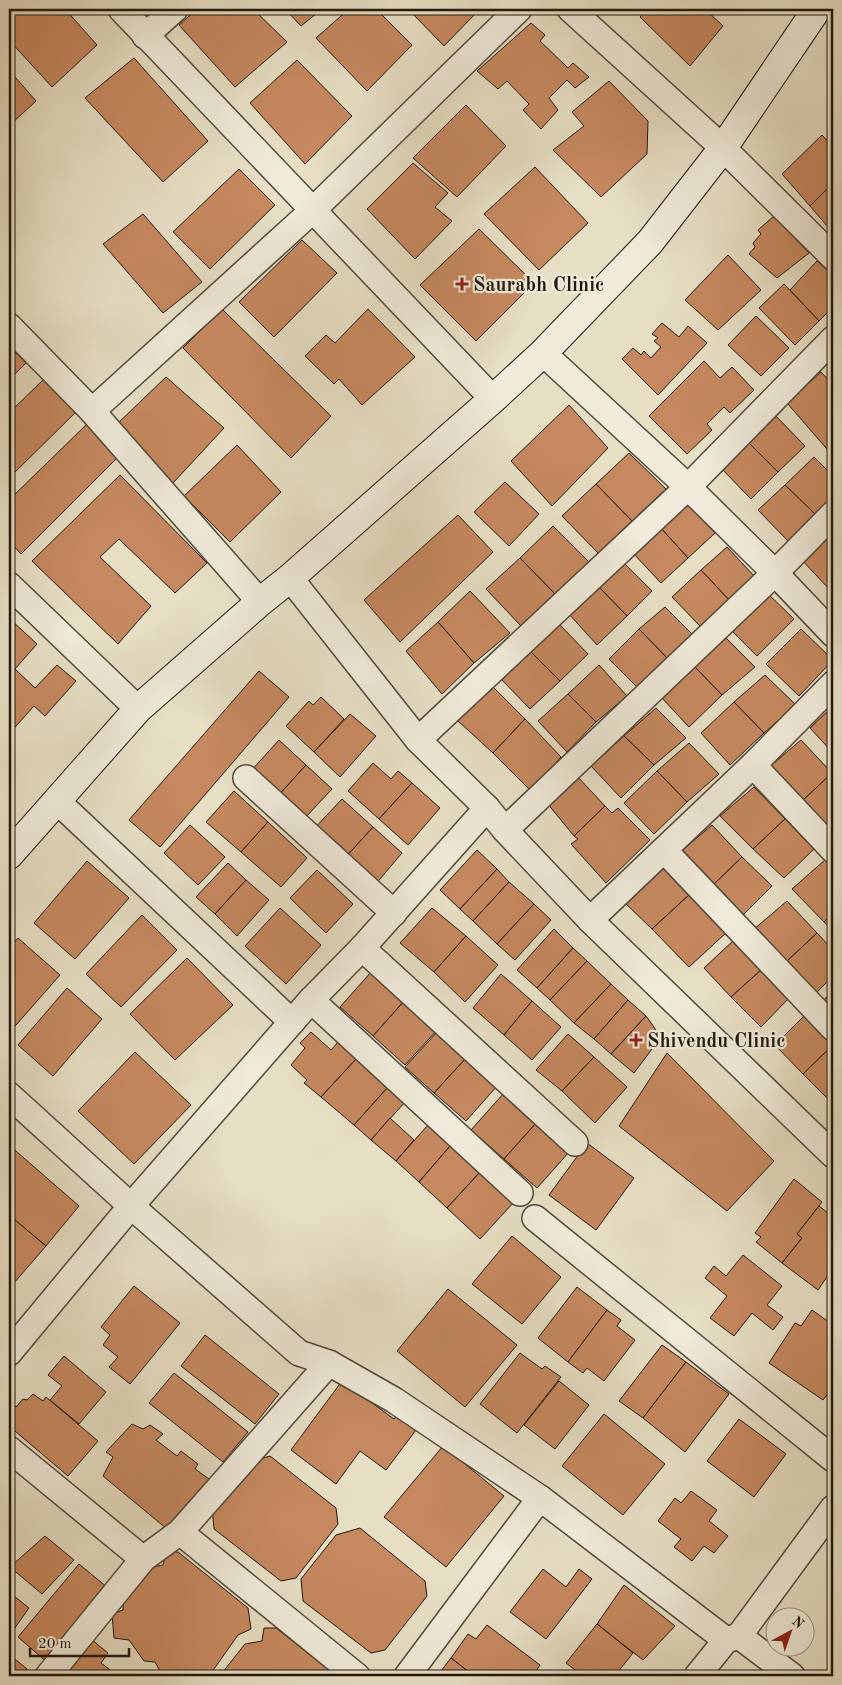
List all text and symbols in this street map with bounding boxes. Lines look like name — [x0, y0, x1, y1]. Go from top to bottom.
place label: Saurabh Clinic — [473, 276, 604, 296]
marker: Saurabh Clinic — [455, 277, 469, 291]
place label: Shivendu Clinic — [647, 1032, 786, 1052]
marker: Shivendu Clinic — [629, 1033, 643, 1047]
north arrow — [764, 1608, 814, 1658]
text: N — [789, 1614, 807, 1632]
scale bar — [30, 1625, 129, 1657]
text: 20 m — [38, 1637, 72, 1652]

